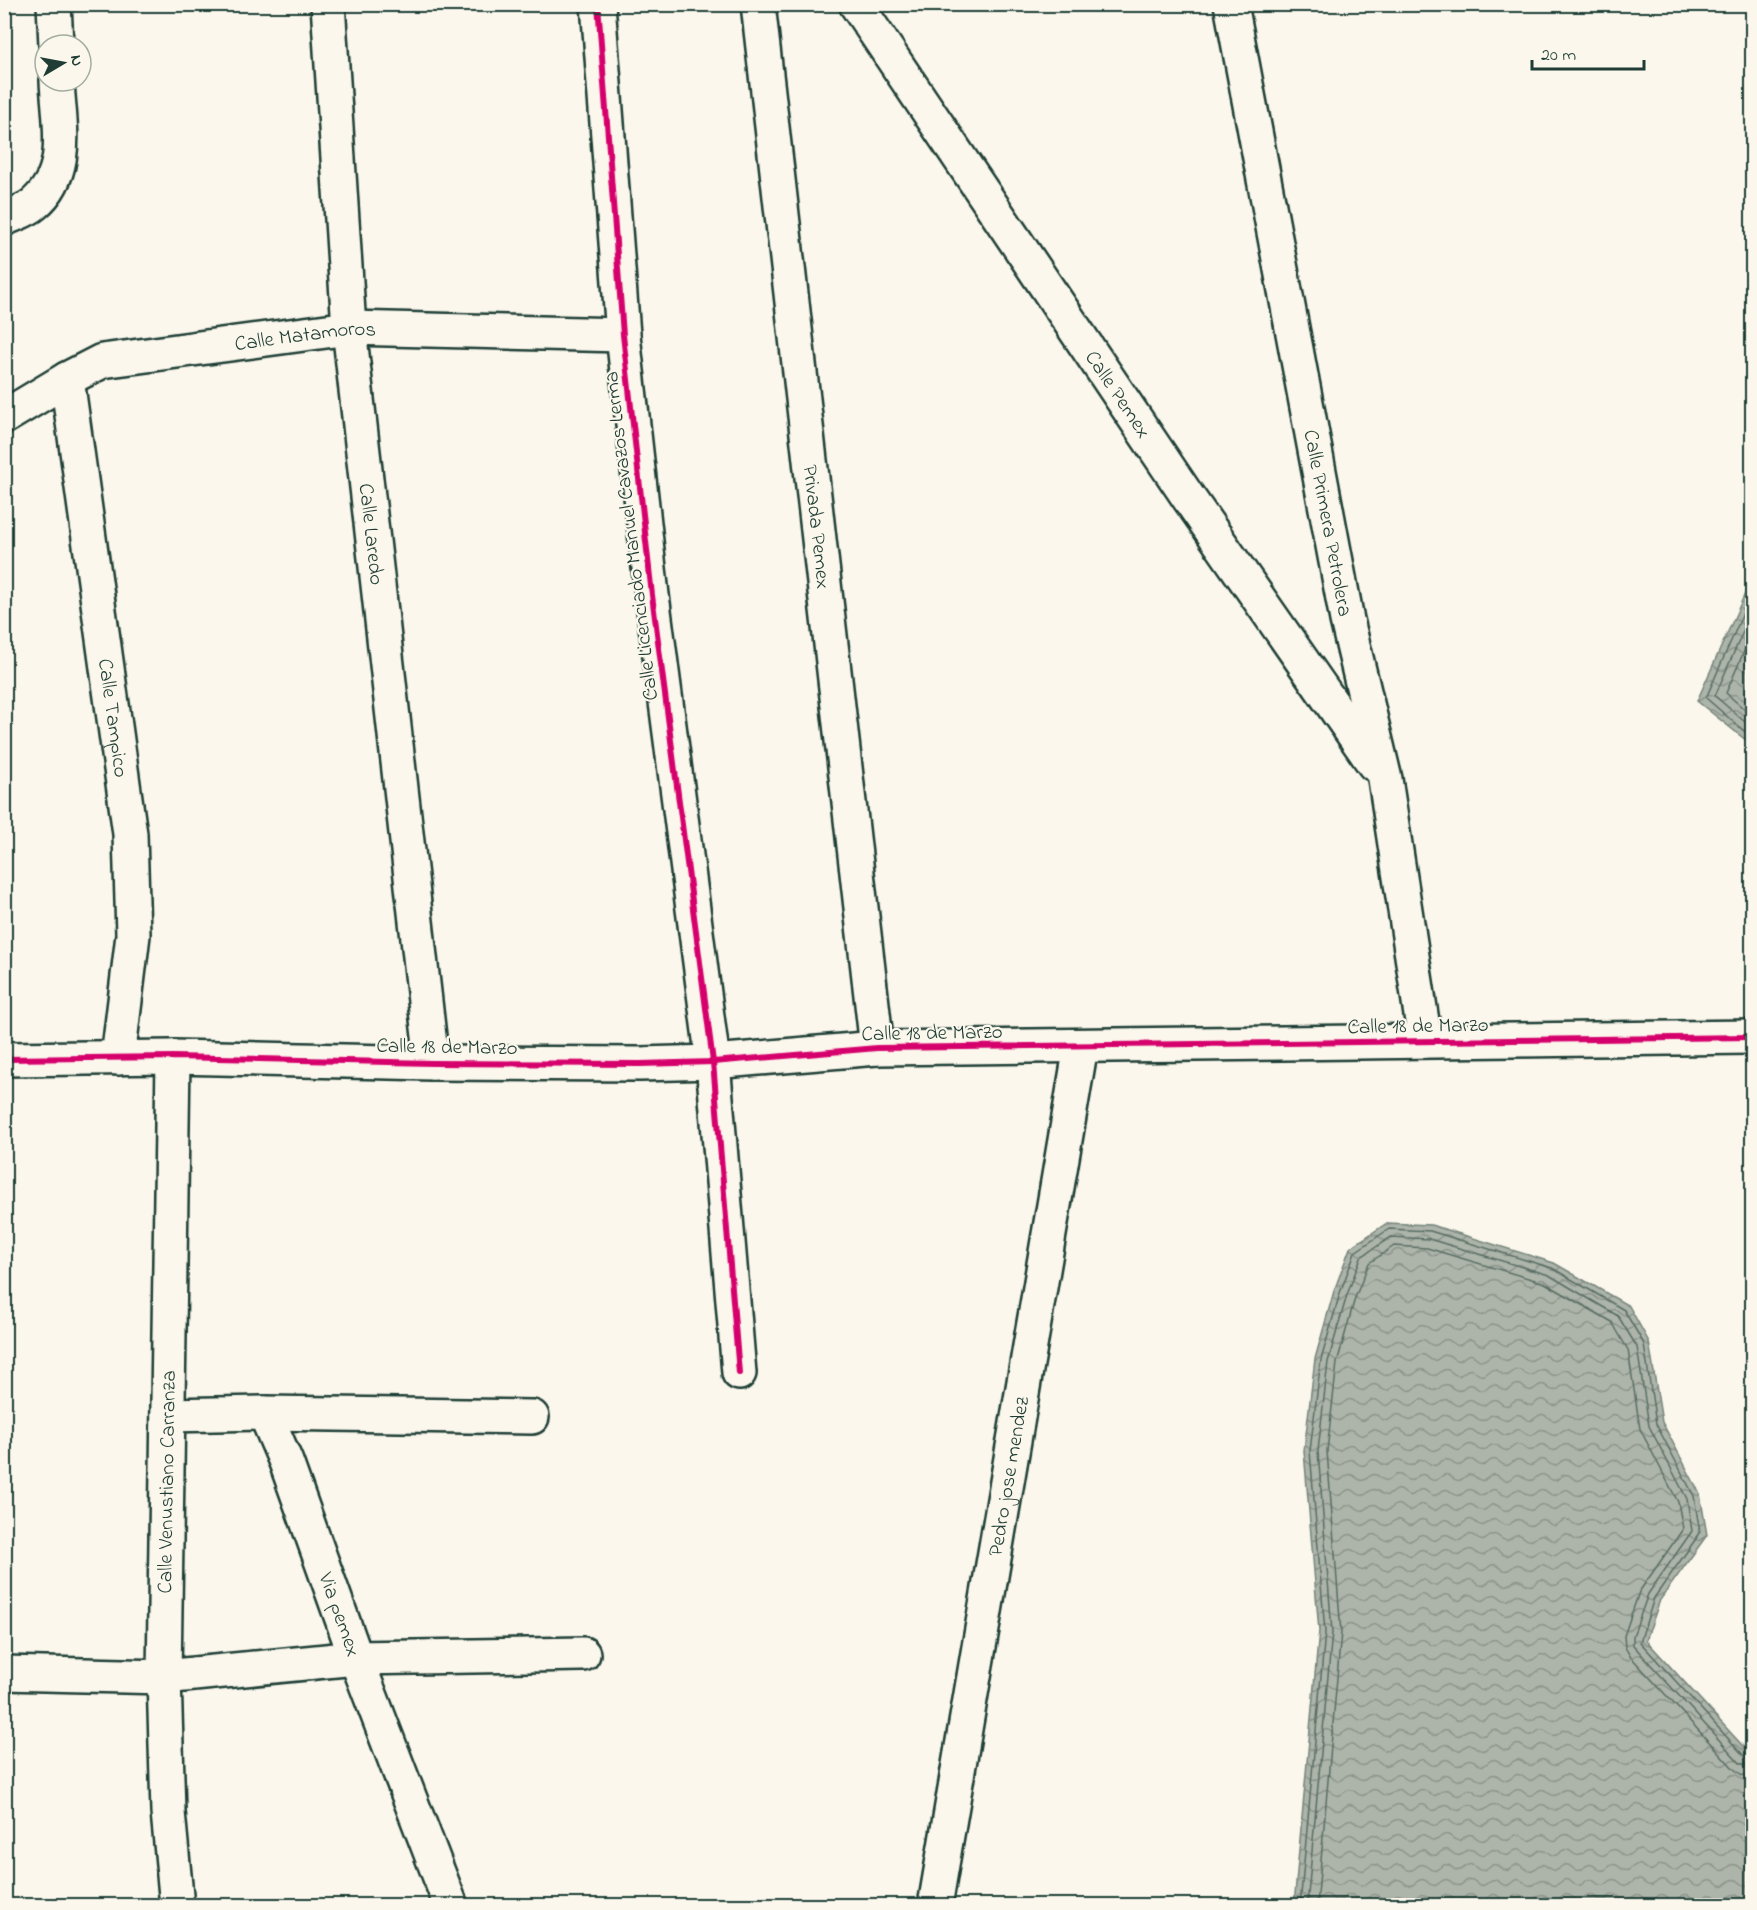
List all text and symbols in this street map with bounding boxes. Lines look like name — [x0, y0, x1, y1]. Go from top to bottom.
north arrow — [33, 33, 93, 93]
scale bar — [1532, 33, 1644, 71]
text: 20 m — [1541, 43, 1576, 69]
text: N — [63, 53, 89, 68]
street label: Calle Matamoros — [233, 315, 376, 360]
street label: Calle Pemex — [1076, 345, 1157, 445]
street label: Calle Licenciado Manuel Cavazos Lerma — [597, 369, 667, 702]
street label: Calle Primera Petrolera — [1294, 427, 1359, 619]
street label: Privada Pemex — [794, 463, 838, 590]
street label: Calle Laredo — [350, 482, 391, 587]
street label: Calle Tampico — [89, 657, 135, 779]
street label: Calle 18 de Marzo — [1347, 1011, 1489, 1043]
street label: Calle 18 de Marzo — [861, 1018, 1003, 1050]
street label: Calle 18 de Marzo — [376, 1032, 518, 1064]
street label: Calle Venustiano Carranza — [151, 1370, 185, 1594]
street label: Pedro jose mendez — [982, 1394, 1038, 1559]
street label: Via pemex — [309, 1568, 367, 1661]

